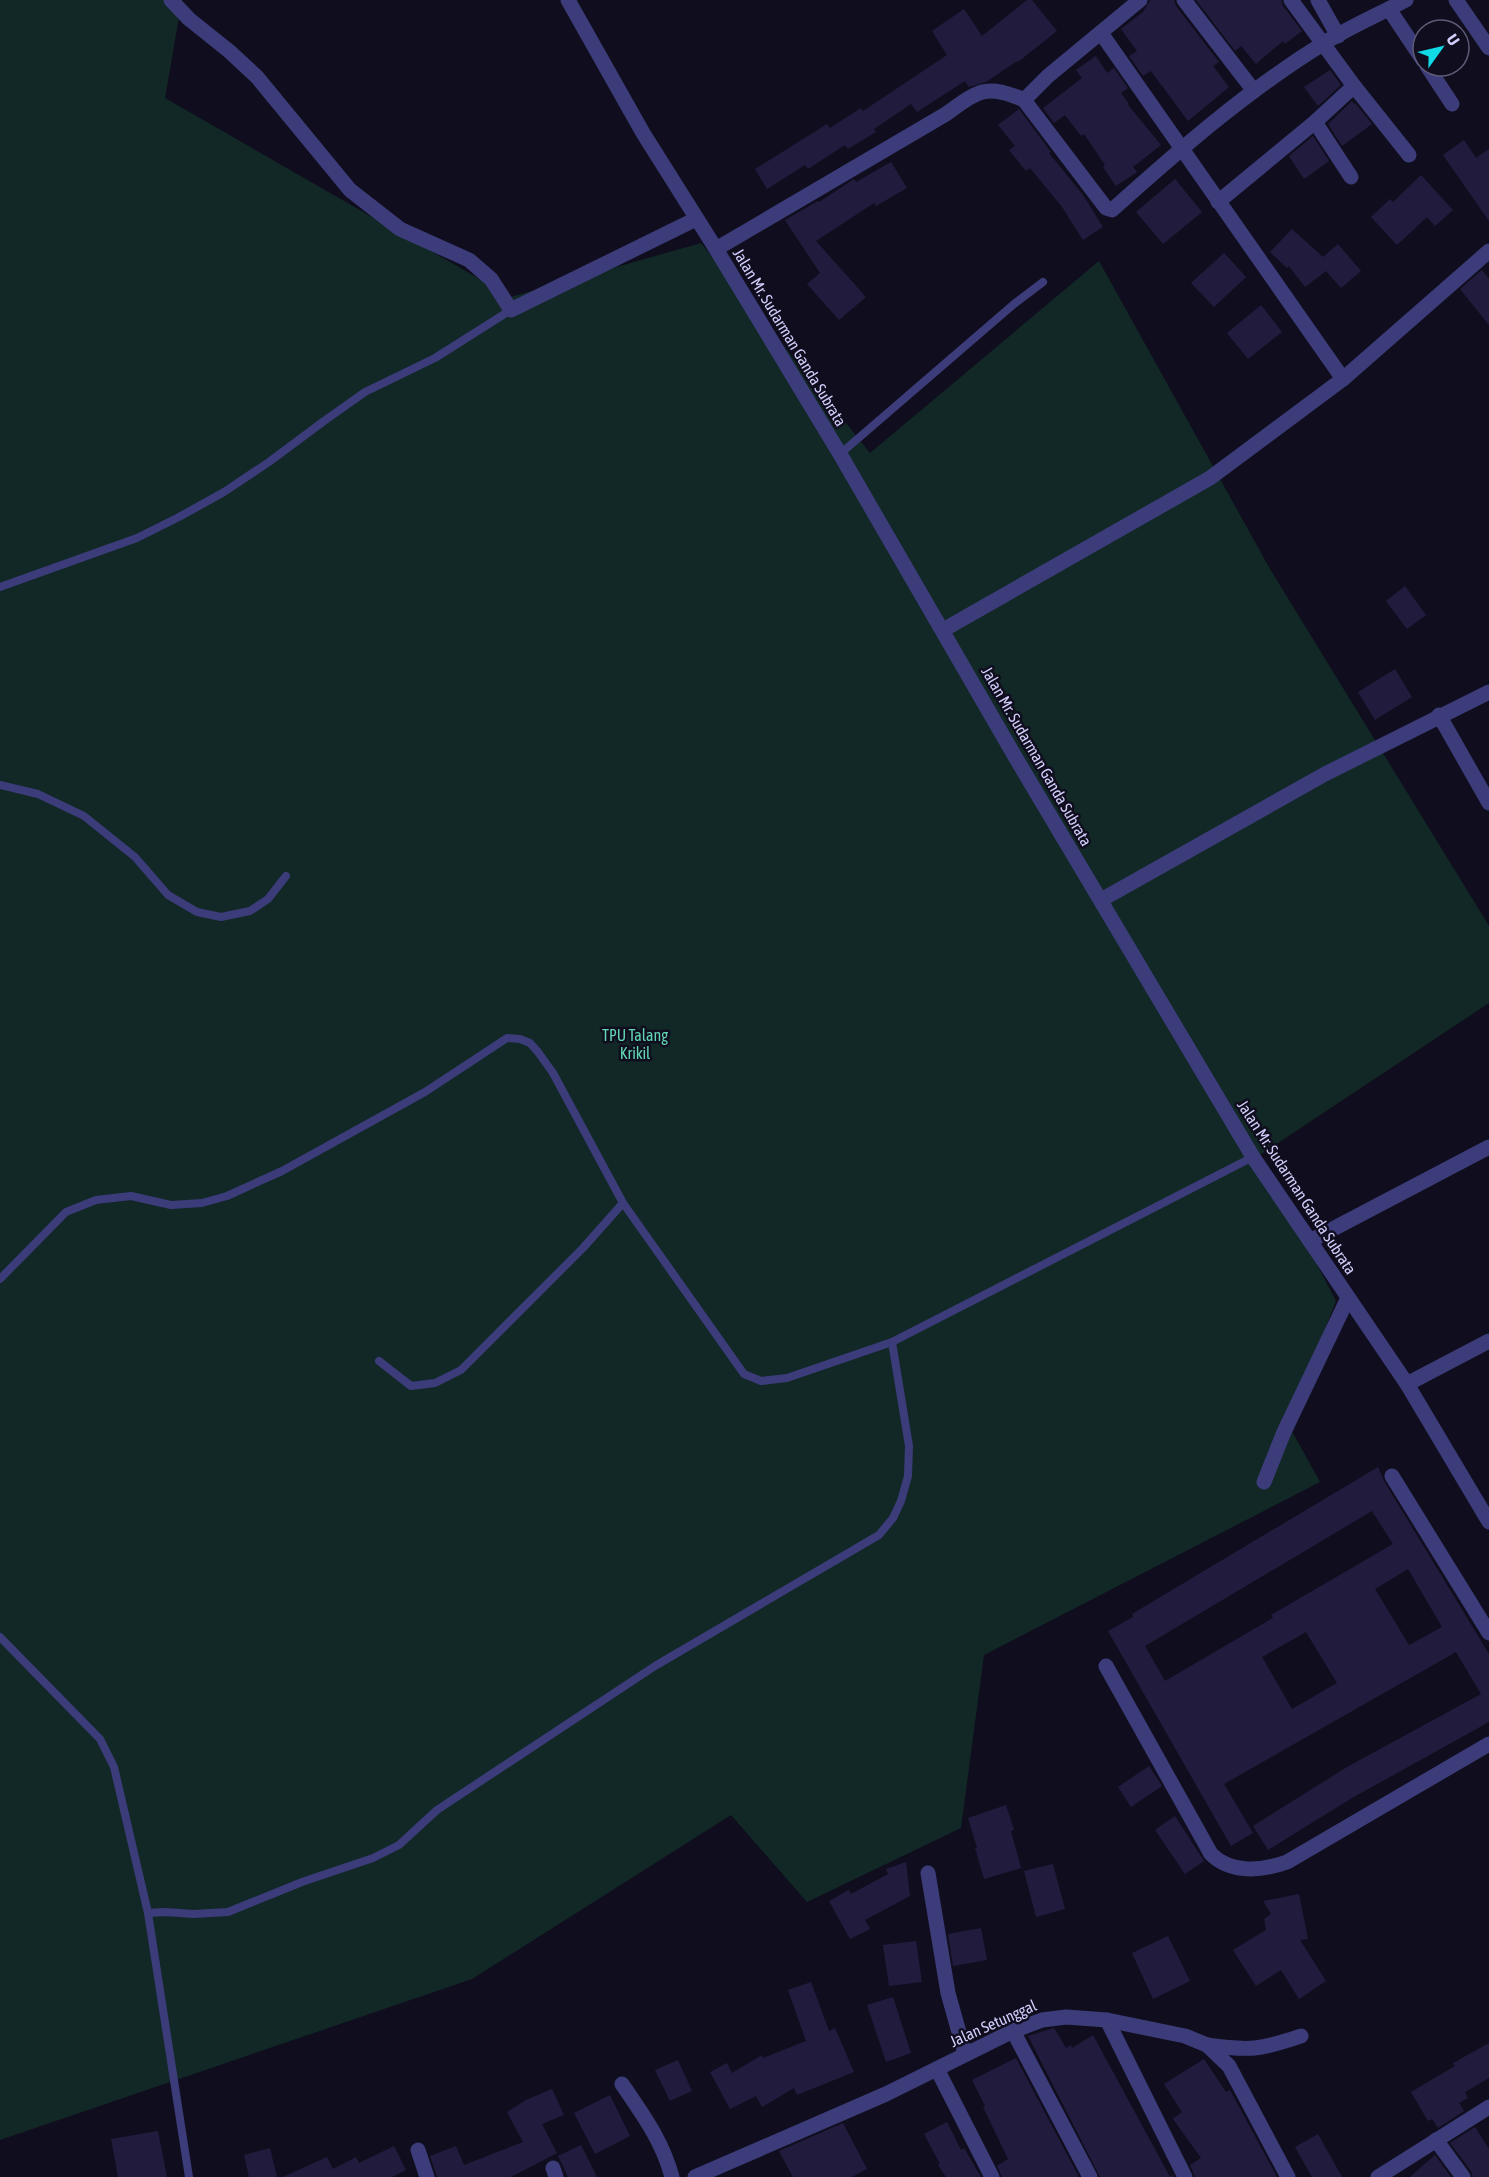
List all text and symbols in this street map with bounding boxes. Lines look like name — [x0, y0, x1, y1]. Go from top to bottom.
north arrow — [1411, 18, 1471, 78]
text: U — [1443, 31, 1464, 49]
street label: Jalan Mr. Sudarman Ganda Subrata — [730, 245, 850, 429]
street label: Jalan Mr. Sudarman Ganda Subrata — [978, 663, 1096, 849]
park label: TPU Talang Krikil — [602, 1026, 668, 1062]
street label: Jalan Mr. Sudarman Ganda Subrata — [1234, 1097, 1360, 1277]
street label: Jalan Setunggal — [947, 1996, 1040, 2051]

